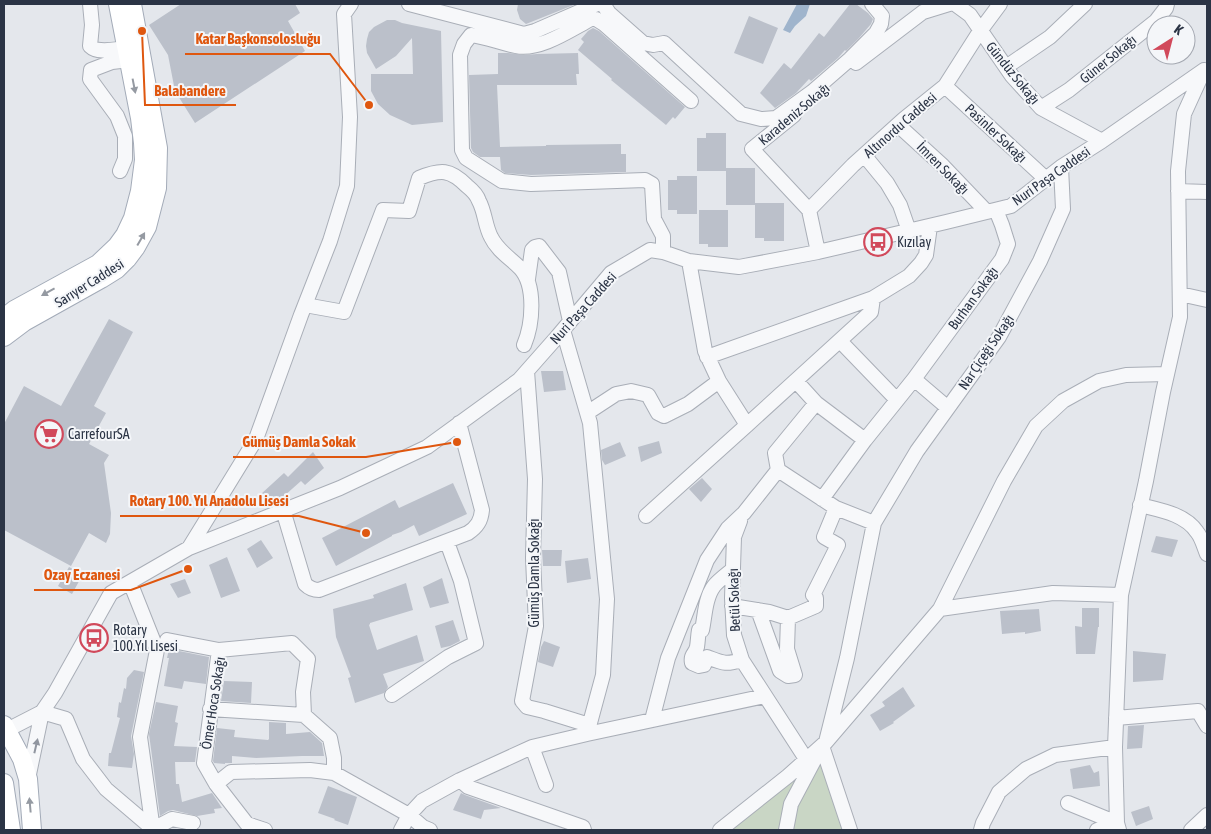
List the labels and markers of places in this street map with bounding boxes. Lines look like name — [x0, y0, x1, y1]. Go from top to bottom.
callout: Katar Başkonsolosluğu — [185, 24, 330, 54]
callout: Balabandere — [145, 75, 236, 105]
bus stop icon: Kızılay — [863, 227, 893, 257]
place label: Kızılay — [897, 234, 932, 250]
supermarket icon: CarrefourSA — [34, 419, 64, 449]
place label: CarrefourSA — [68, 426, 130, 442]
callout: Gümüş Damla Sokak — [233, 427, 366, 457]
callout: Rotary 100. Yıl Anadolu Lisesi — [120, 486, 299, 516]
callout: Ozay Eczanesi — [34, 560, 131, 590]
place label: Rotary 100.Yıl Lisesi — [113, 622, 178, 654]
bus stop icon: Rotary 100.Yıl Lisesi — [79, 623, 109, 653]

